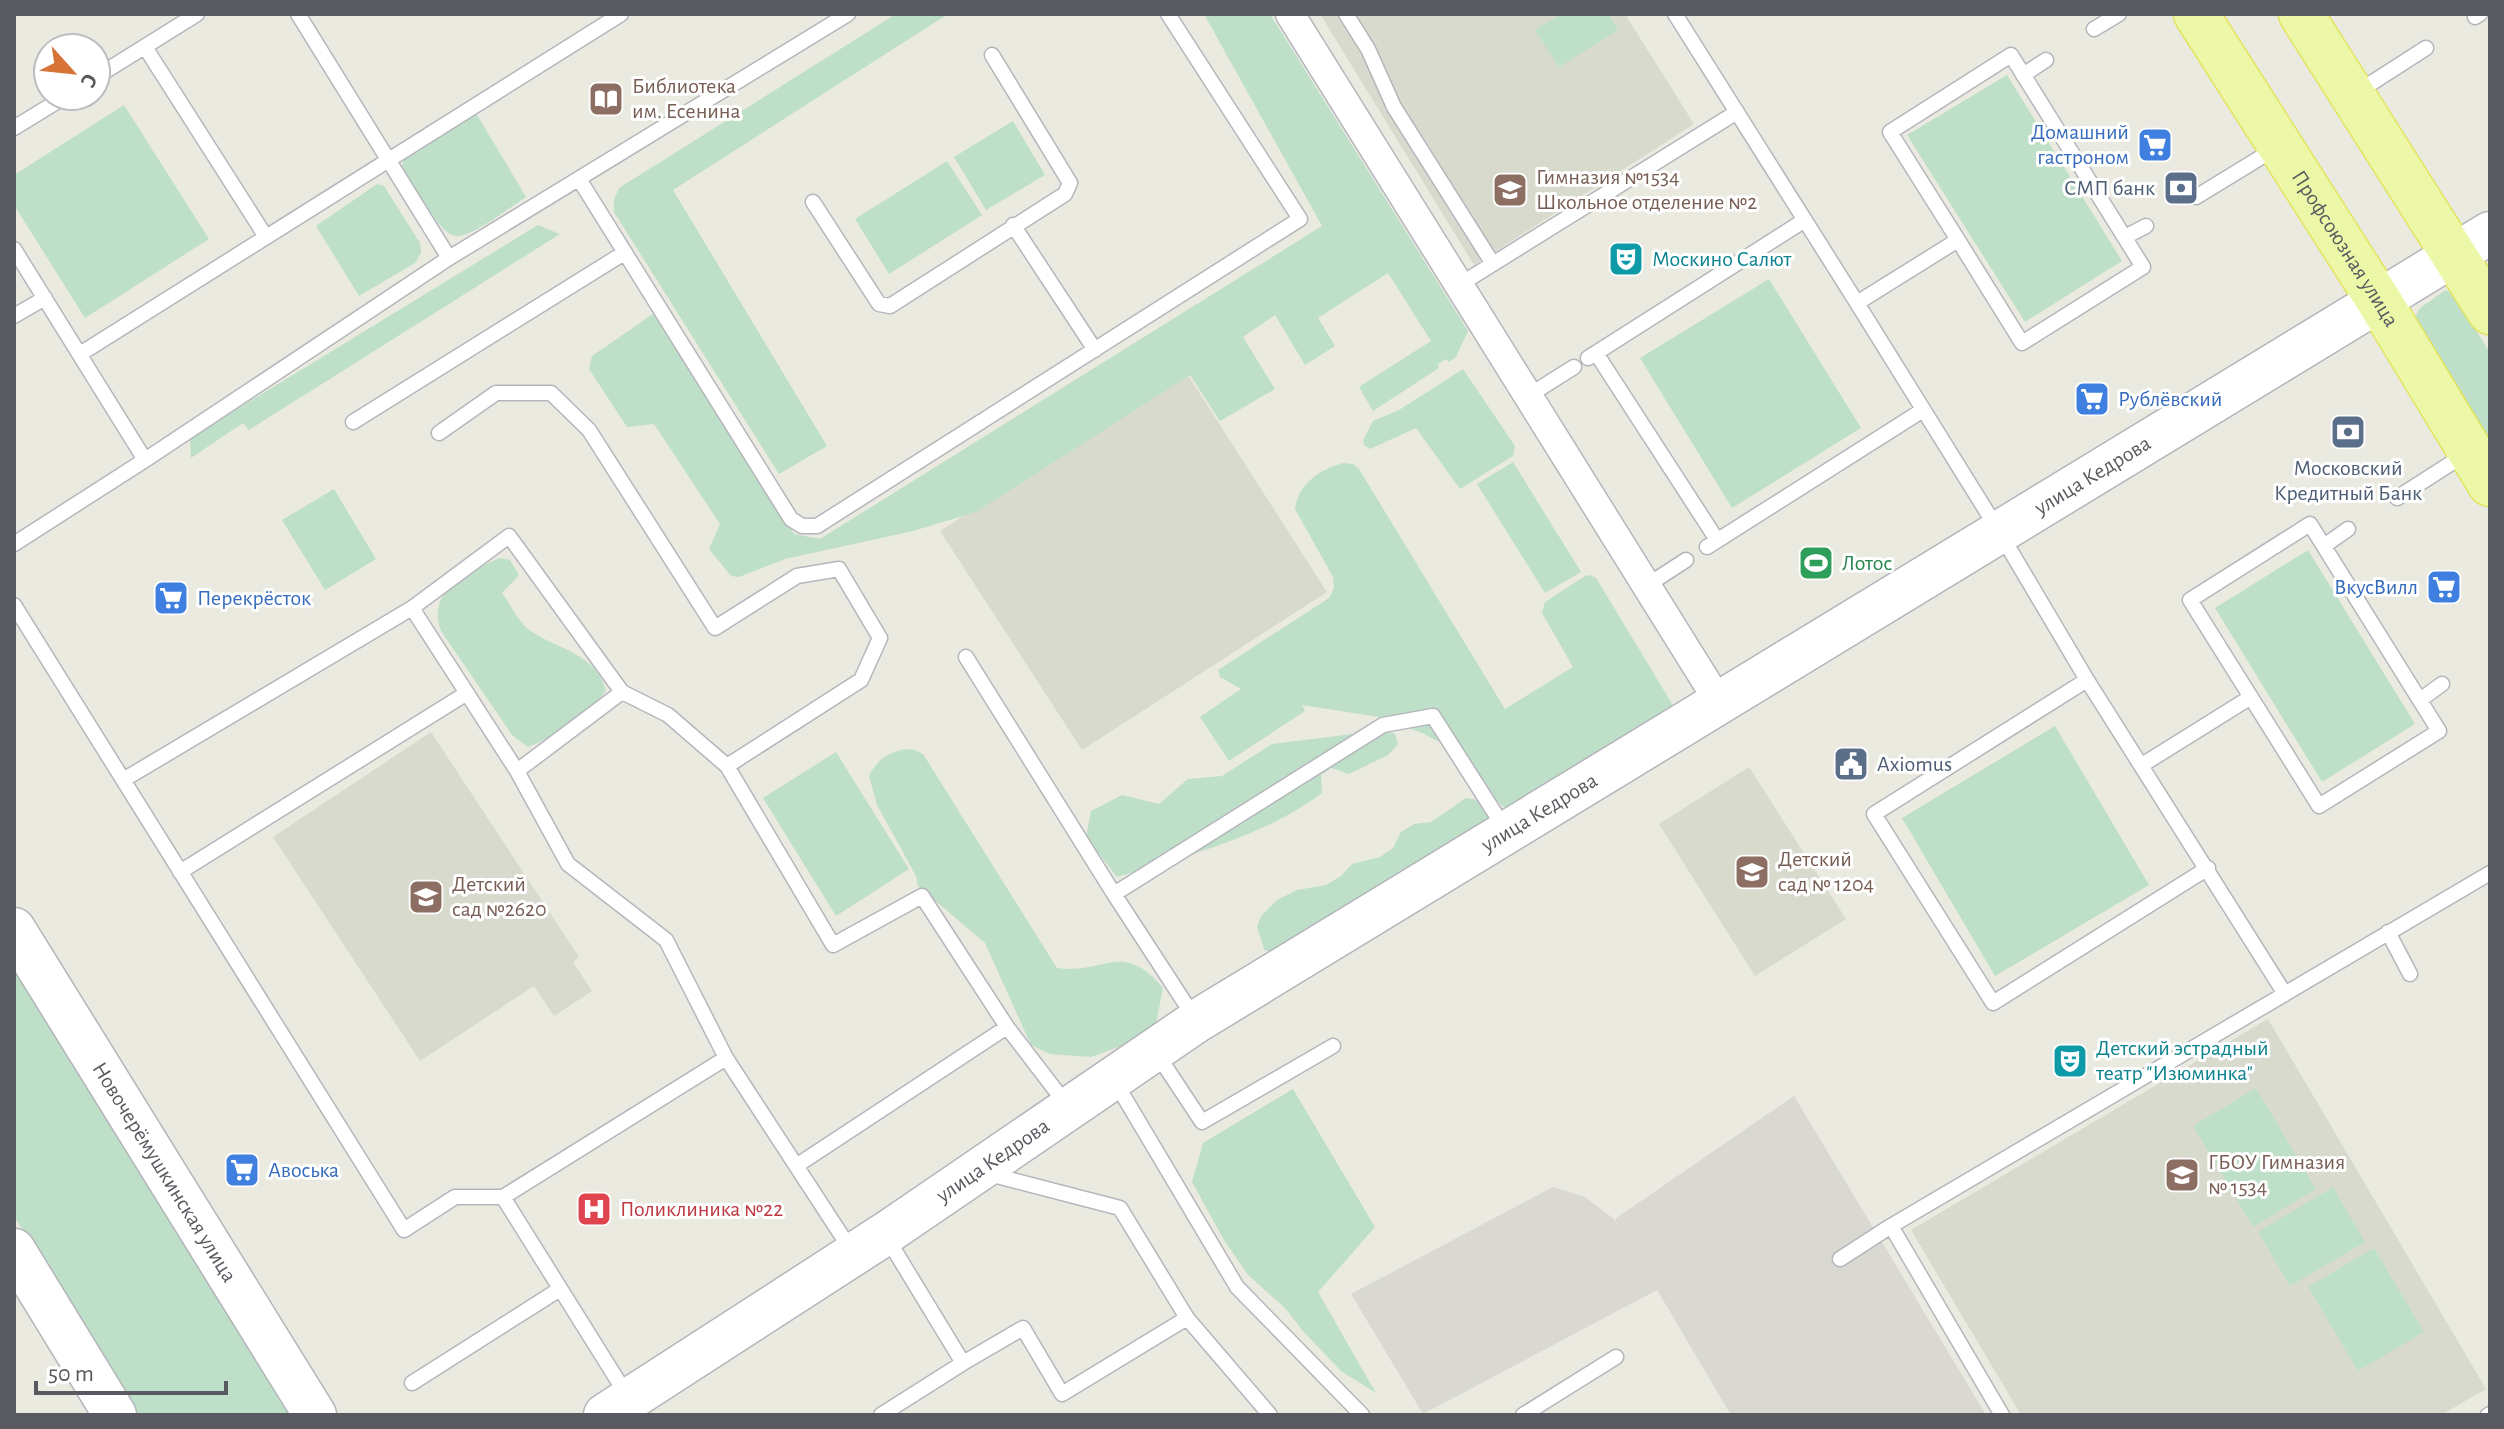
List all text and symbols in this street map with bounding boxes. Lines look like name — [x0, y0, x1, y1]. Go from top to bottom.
north arrow — [32, 32, 112, 112]
text: С — [76, 70, 101, 91]
place label: Библиотека им. Есенина — [632, 75, 740, 122]
library icon: Библиотека им. Есенина — [587, 80, 625, 118]
place label: Домашний гастроном — [2031, 121, 2129, 168]
supermarket icon: Домашний гастроном — [2136, 126, 2174, 164]
place label: Гимназия №1534 Школьное отделение №2 — [1536, 166, 1757, 213]
street label: Профсоюзная улица — [2288, 166, 2403, 330]
bank icon: СМП банк — [2162, 169, 2200, 207]
school or university icon: Гимназия №1534 Школьное отделение №2 — [1491, 171, 1529, 209]
place label: СМП банк — [2064, 177, 2155, 199]
theatre icon: Москино Салют — [1607, 240, 1645, 278]
place label: Москино Салют — [1652, 248, 1793, 270]
supermarket icon: Рублёвский — [2073, 380, 2111, 418]
place label: Рублёвский — [2118, 388, 2222, 410]
bank icon: Московский Кредитный Банк — [2329, 413, 2367, 451]
street label: улица Кедрова — [2030, 432, 2154, 519]
place label: Московский Кредитный Банк — [2274, 457, 2422, 504]
sports icon: Лотос — [1797, 544, 1835, 582]
place label: Лотос — [1842, 552, 1892, 574]
supermarket icon: ВкусВилл — [2425, 568, 2463, 606]
place label: ВкусВилл — [2334, 576, 2418, 598]
supermarket icon: Перекрёсток — [152, 579, 190, 617]
place label: Перекрёсток — [197, 587, 311, 609]
public building icon: Axiomus — [1832, 745, 1870, 783]
place label: Axiomus — [1877, 753, 1952, 775]
street label: улица Кедрова — [1477, 769, 1601, 857]
place label: Детский сад № 1204 — [1778, 848, 1874, 895]
school or university icon: Детский сад № 1204 — [1733, 853, 1771, 891]
place label: Детский сад №2620 — [452, 873, 547, 920]
school or university icon: Детский сад №2620 — [407, 878, 445, 916]
place label: Детский эстрадный театр "Изюминка" — [2095, 1037, 2269, 1084]
theatre icon: Детский эстрадный театр "Изюминка" — [2051, 1042, 2089, 1080]
street label: Новочерёмушкинская улица — [88, 1058, 241, 1286]
street label: улица Кедрова — [932, 1114, 1053, 1207]
supermarket icon: Авоська — [223, 1151, 261, 1189]
place label: ГБОУ Гимназия № 1534 — [2208, 1151, 2345, 1198]
school or university icon: ГБОУ Гимназия № 1534 — [2163, 1156, 2201, 1194]
place label: Авоська — [268, 1159, 339, 1181]
hospital icon: Поликлиника №22 — [575, 1190, 613, 1228]
place label: Поликлиника №22 — [620, 1198, 783, 1220]
scale bar — [36, 1345, 226, 1395]
text: 50 m — [48, 1362, 94, 1386]

